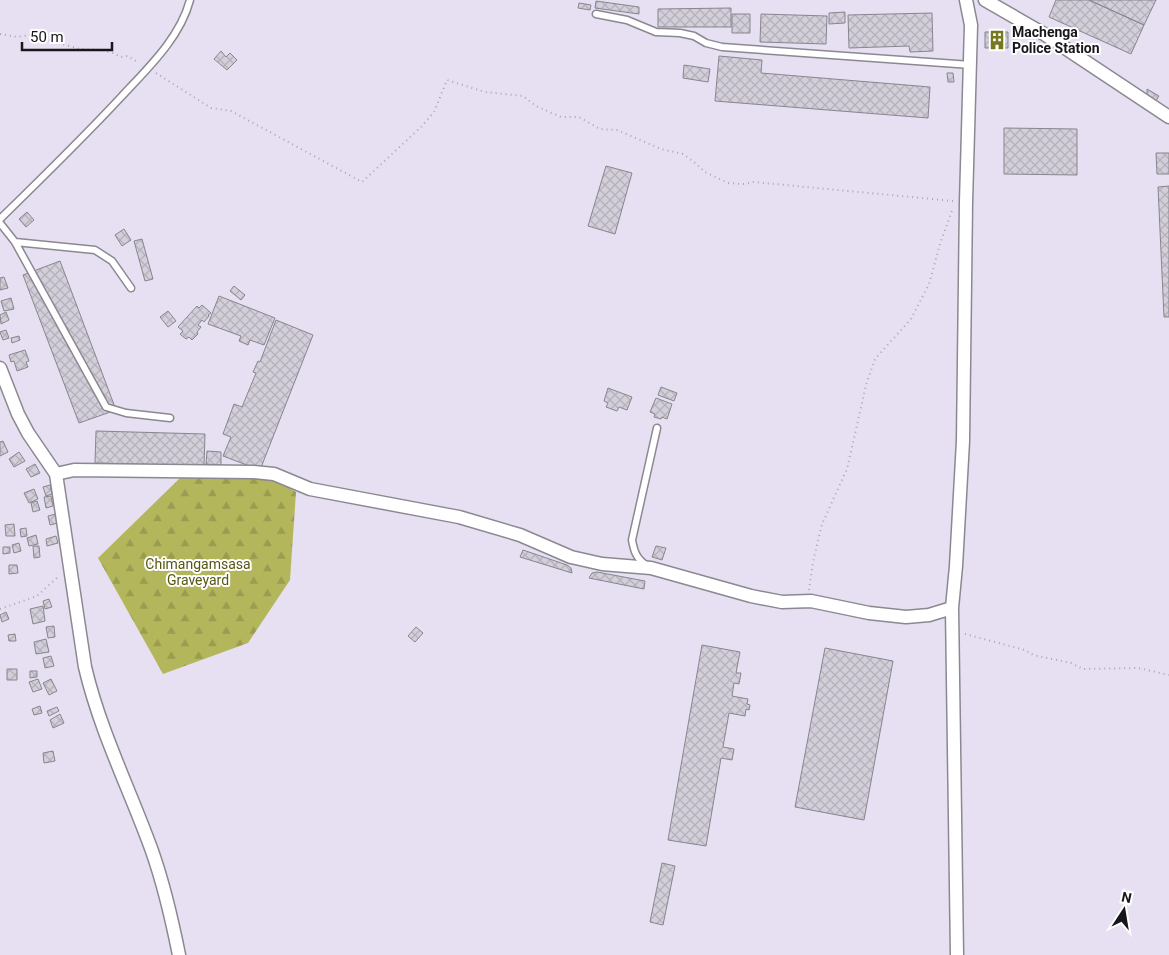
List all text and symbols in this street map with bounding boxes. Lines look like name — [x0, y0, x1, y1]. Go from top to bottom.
scale bar — [22, 20, 112, 52]
place label: Machenga Police Station — [1012, 24, 1100, 56]
text: 50 m — [30, 28, 64, 46]
building icon: Machenga Police Station — [986, 29, 1008, 51]
park label: Chimangamsasa Graveyard — [145, 556, 251, 588]
north arrow — [1099, 885, 1149, 935]
text: N — [1120, 888, 1133, 906]

